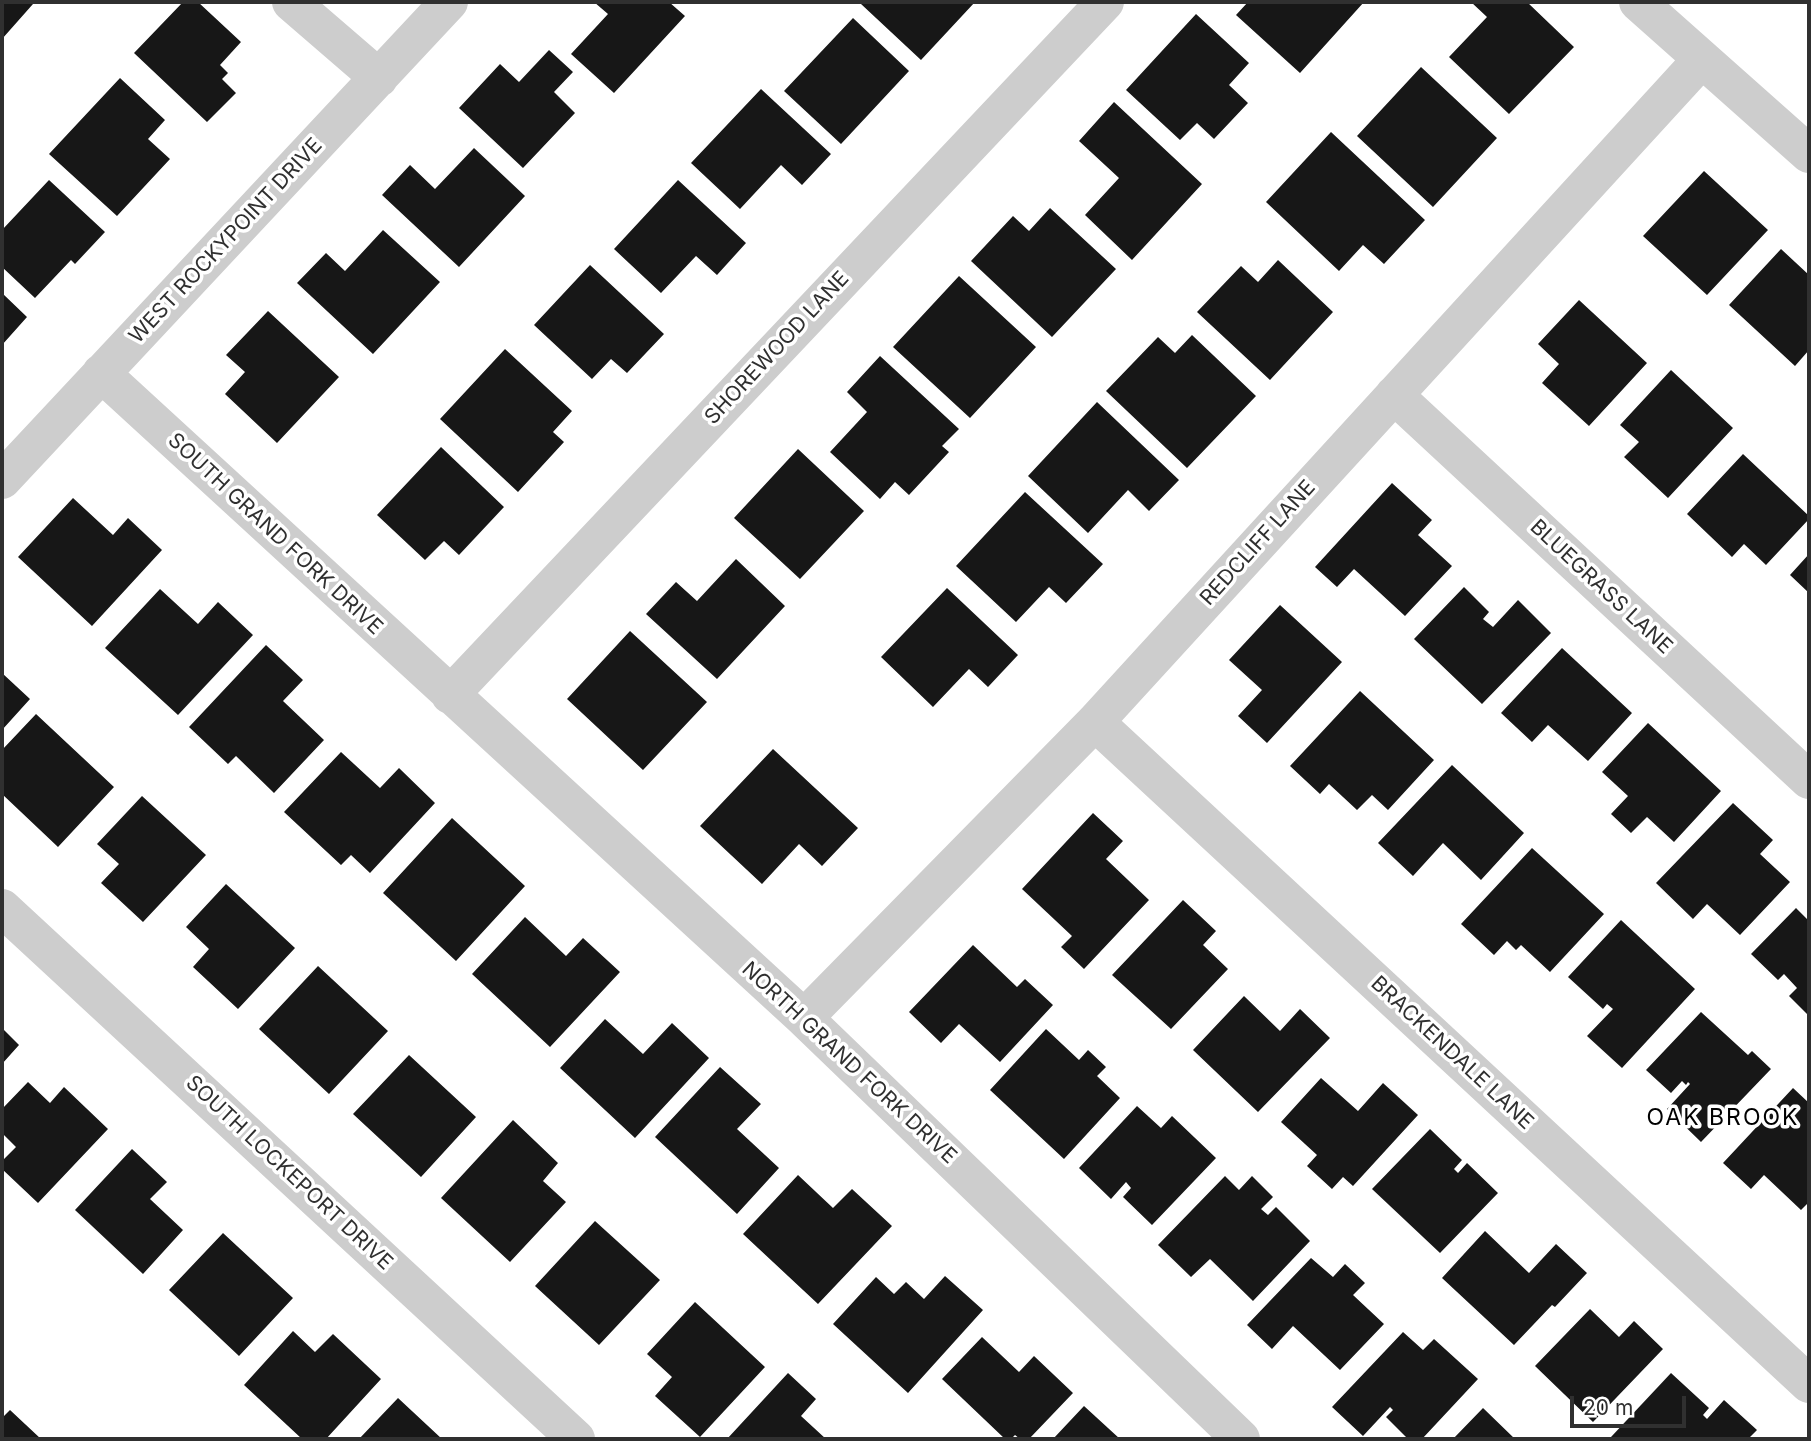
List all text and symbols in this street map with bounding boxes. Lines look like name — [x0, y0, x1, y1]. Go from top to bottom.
street label: WEST ROCKYPOINT DRIVE — [124, 133, 328, 349]
street label: SHOREWOOD LANE — [700, 266, 854, 430]
street label: SOUTH GRAND FORK DRIVE — [162, 428, 388, 640]
street label: REDCLIFF LANE — [1195, 475, 1321, 611]
street label: BLUEGRASS LANE — [1525, 515, 1677, 659]
street label: NORTH GRAND FORK DRIVE — [736, 957, 962, 1169]
street label: BRACKENDALE LANE — [1365, 971, 1539, 1135]
street label: SOUTH LOCKEPORT DRIVE — [180, 1071, 398, 1275]
district label: OAK BROOK — [1648, 1104, 1798, 1132]
scale bar — [1573, 1382, 1688, 1426]
text: 20 m — [1583, 1395, 1633, 1420]

